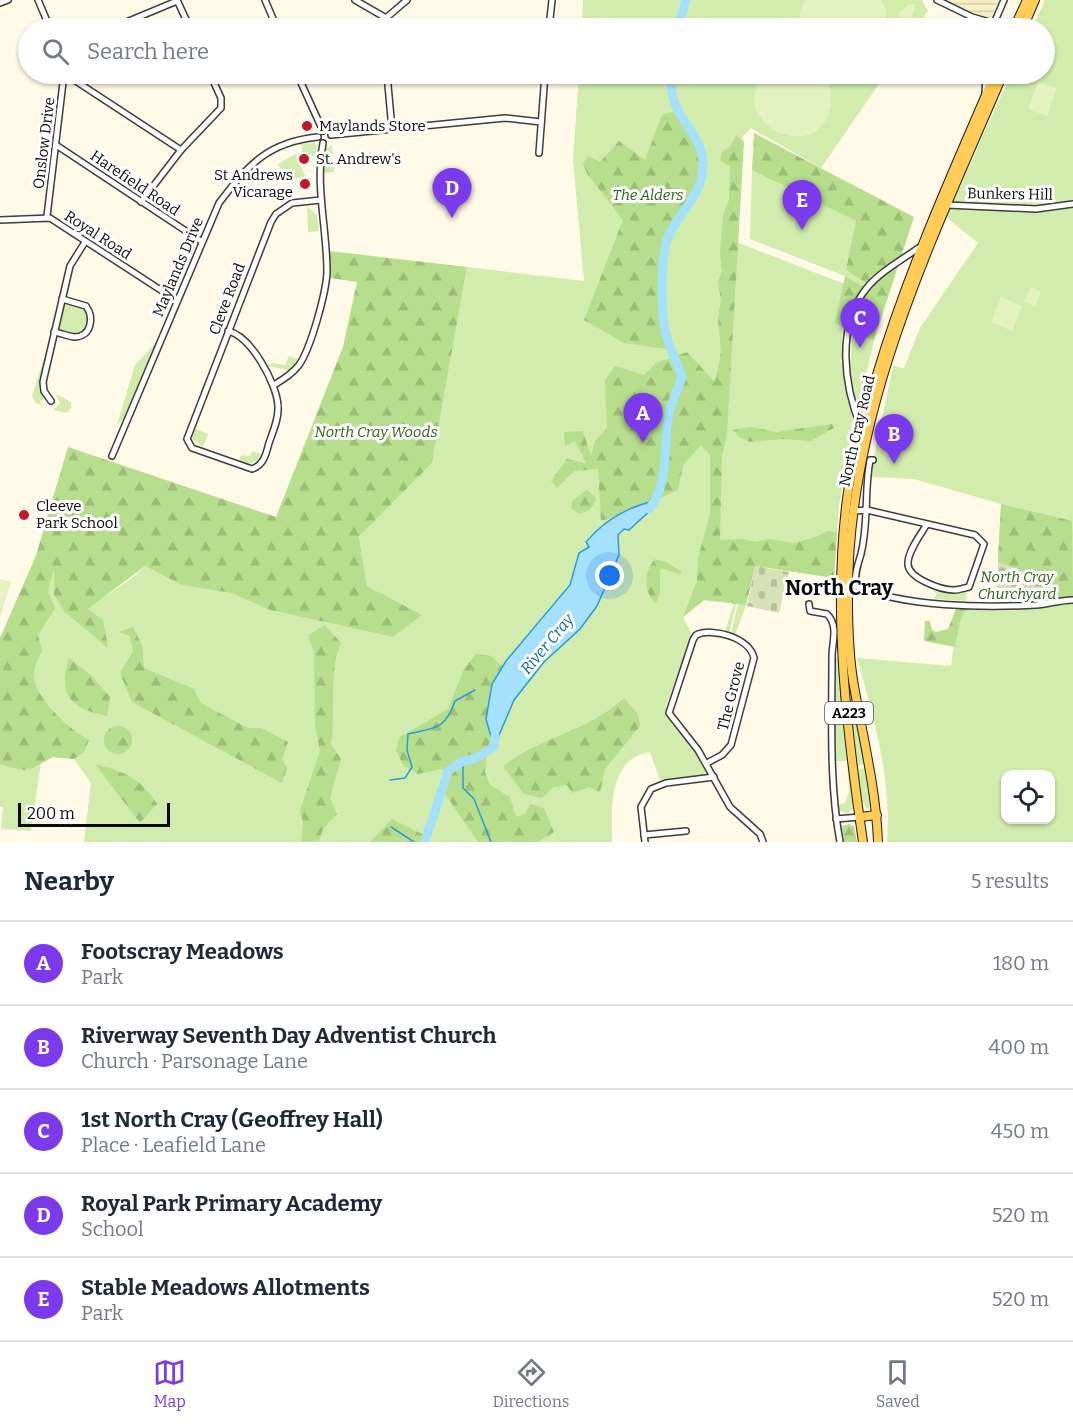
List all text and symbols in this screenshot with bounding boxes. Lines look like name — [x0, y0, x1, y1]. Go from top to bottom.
search box — [18, 18, 1055, 84]
icon: search — [39, 35, 72, 68]
text: Search here — [87, 38, 209, 65]
street label: Onslow Drive — [29, 96, 59, 190]
place label: Maylands Store — [319, 117, 426, 135]
marker: Maylands Store — [300, 119, 314, 133]
street label: Harefield Road — [87, 146, 183, 220]
place label: St. Andrew's — [316, 150, 401, 168]
marker: St. Andrew's — [297, 152, 311, 166]
place label: St Andrews Vicarage — [214, 166, 293, 201]
pin: D — [432, 168, 472, 218]
marker: St Andrews Vicarage — [298, 177, 312, 191]
pin: E — [782, 180, 822, 230]
street label: Bunkers Hill — [967, 184, 1053, 204]
park label: The Alders — [613, 186, 683, 204]
street label: Royal Road — [61, 207, 135, 263]
street label: Maylands Drive — [149, 214, 207, 320]
street label: Cleve Road — [205, 260, 249, 338]
pin: C — [840, 298, 880, 348]
street label: North Cray Road — [835, 373, 879, 488]
pin: A — [624, 394, 662, 443]
pin: B — [874, 414, 914, 464]
park label: North Cray Woods — [314, 423, 438, 441]
place label: Cleeve Park School — [36, 497, 118, 532]
marker: Cleeve Park School — [17, 508, 31, 522]
your location — [595, 561, 624, 590]
park label: North Cray Churchyard — [978, 568, 1057, 603]
district label: North Cray — [785, 575, 893, 601]
water label: River Cray — [516, 609, 578, 678]
street label: The Grove — [714, 660, 748, 732]
road number: A223 — [825, 702, 873, 724]
map controls — [1001, 770, 1055, 824]
button: locate — [1001, 770, 1055, 824]
scale bar — [18, 800, 170, 828]
text: 200 m — [27, 804, 75, 823]
text: Nearby — [24, 866, 114, 897]
text: 5 results — [971, 869, 1049, 893]
text: Footscray Meadows — [81, 938, 284, 965]
text: A — [36, 951, 51, 975]
text: 180 m — [993, 951, 1049, 975]
text: Park — [81, 965, 123, 989]
text: Riverway Seventh Day Adventist Church — [81, 1022, 497, 1049]
text: B — [37, 1035, 50, 1059]
text: 400 m — [989, 1035, 1049, 1059]
text: Church · Parsonage Lane — [81, 1049, 308, 1073]
text: 1st North Cray (Geoffrey Hall) — [81, 1106, 383, 1133]
text: C — [37, 1119, 50, 1143]
text: 450 m — [991, 1119, 1049, 1143]
text: Place · Leafield Lane — [81, 1133, 266, 1157]
text: Royal Park Primary Academy — [81, 1190, 382, 1217]
text: D — [36, 1203, 51, 1227]
text: 520 m — [992, 1203, 1049, 1227]
text: School — [81, 1217, 144, 1241]
text: Stable Meadows Allotments — [81, 1274, 370, 1301]
text: E — [37, 1287, 50, 1311]
text: 520 m — [992, 1287, 1049, 1311]
text: Park — [81, 1301, 123, 1325]
tab: Map — [153, 1356, 186, 1411]
tab: Directions — [493, 1356, 570, 1411]
tab: Saved — [876, 1356, 920, 1411]

